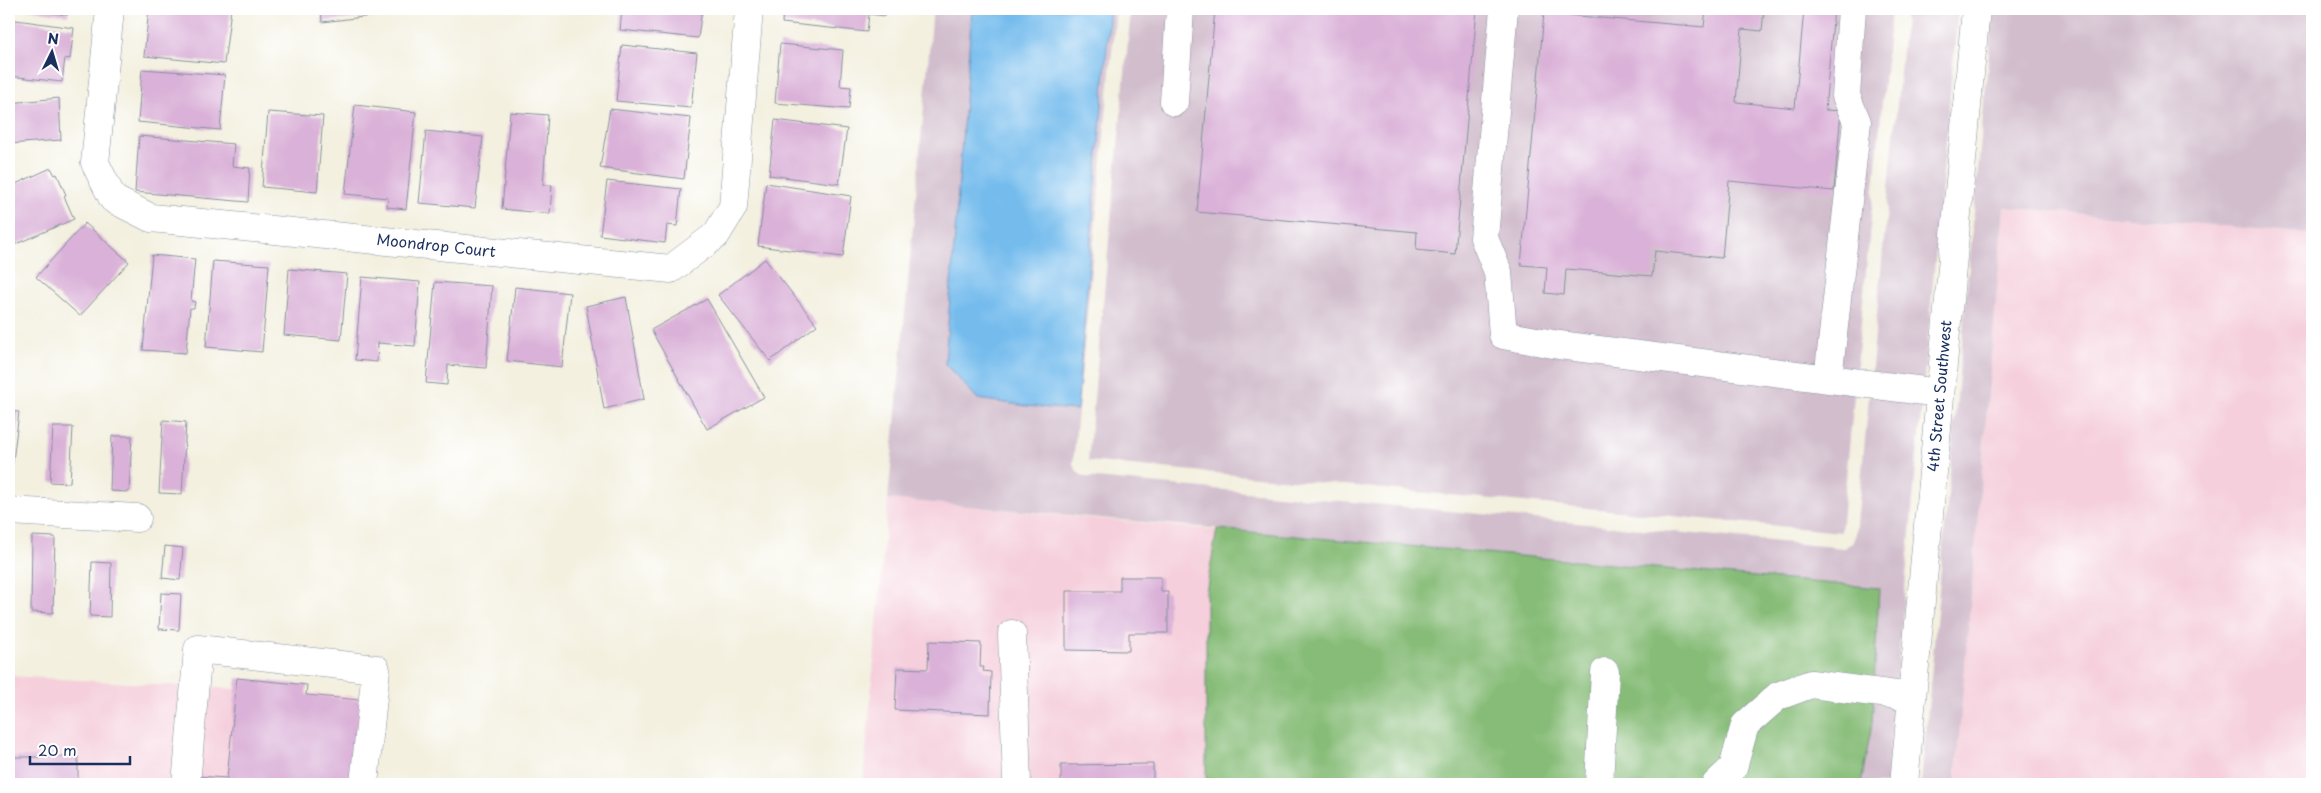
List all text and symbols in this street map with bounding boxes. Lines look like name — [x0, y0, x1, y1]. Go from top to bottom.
north arrow — [28, 28, 78, 78]
text: N — [47, 28, 60, 49]
street label: Moondrop Court — [375, 227, 497, 262]
street label: 4th Street Southwest — [1920, 319, 1957, 473]
scale bar — [30, 733, 130, 765]
text: 20 m — [38, 738, 77, 761]

